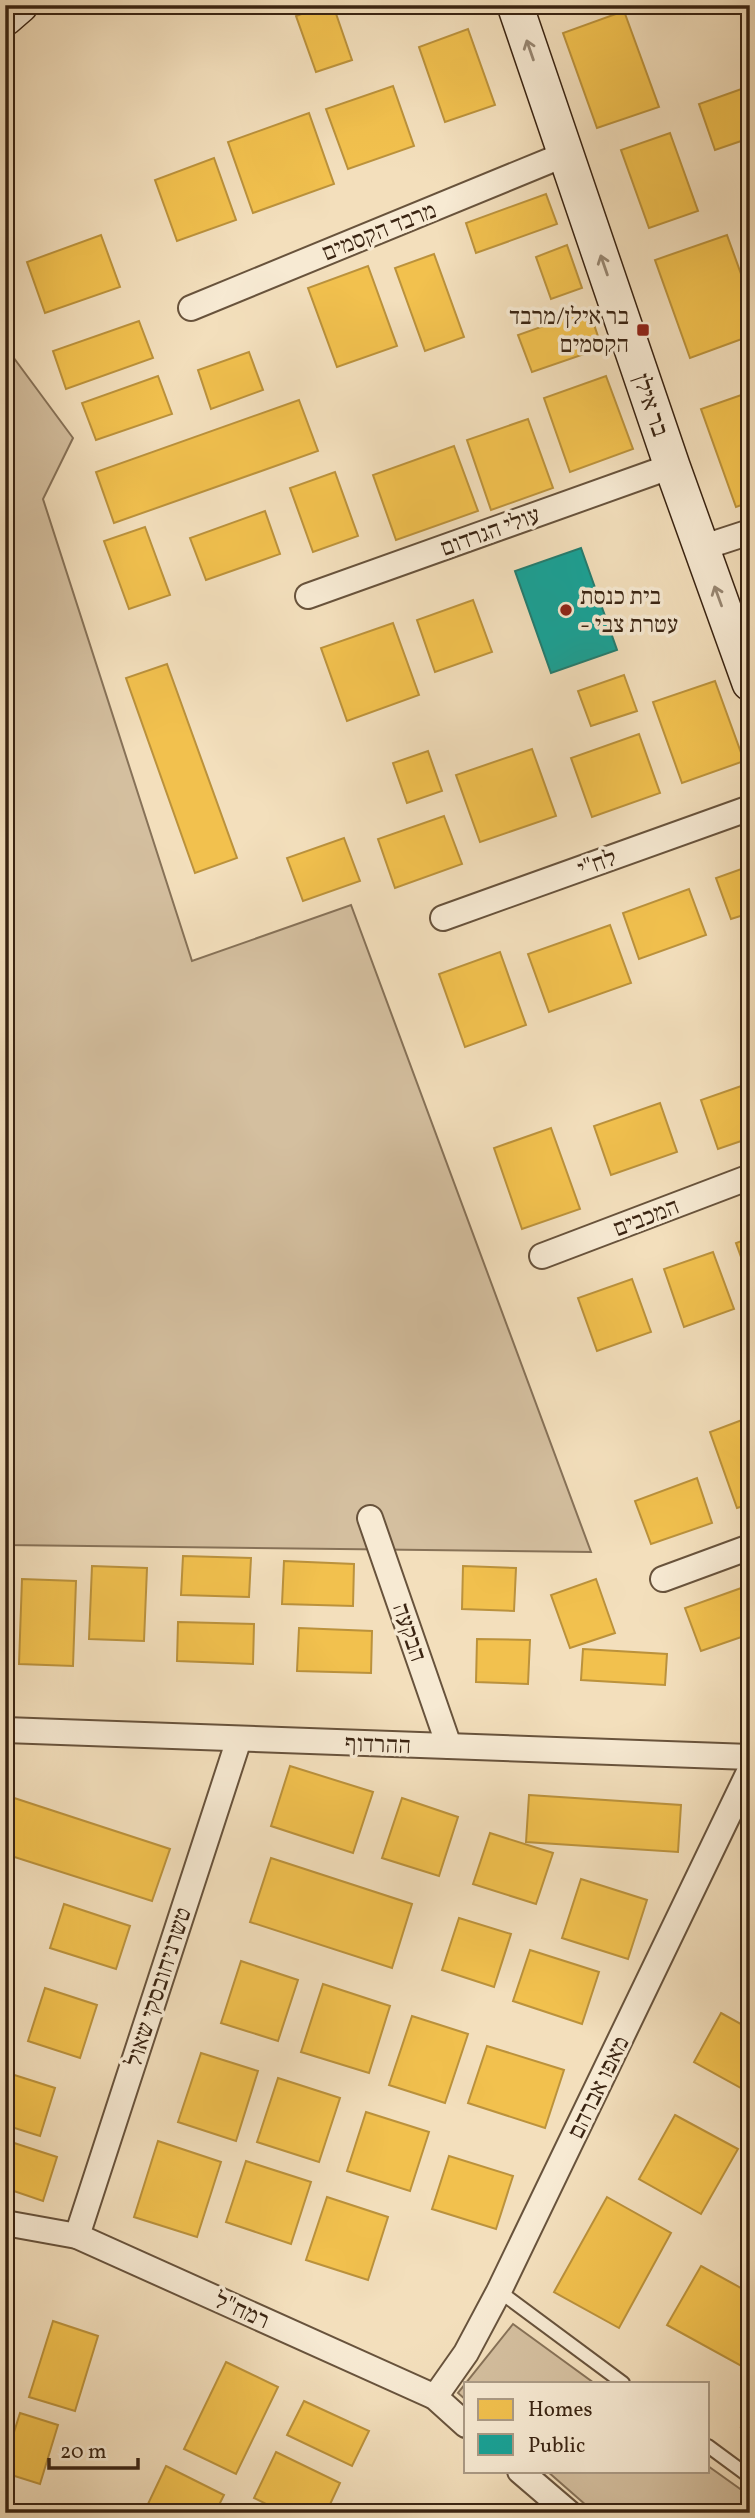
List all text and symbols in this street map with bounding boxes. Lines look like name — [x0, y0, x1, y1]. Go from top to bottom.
one-way arrow — [523, 40, 535, 62]
street label: מרבד הקסמים — [317, 194, 442, 271]
one-way arrow — [597, 255, 609, 277]
place label: בר אילן/מרבד הקסמים — [509, 301, 629, 363]
marker: בר אילן/מרבד הקסמים — [635, 322, 651, 338]
street label: בר אילן — [623, 370, 676, 442]
street label: עולי הגרדום — [436, 499, 545, 567]
place label: בית כנסת - עטרת צבי — [580, 581, 678, 643]
one-way arrow — [711, 586, 723, 608]
marker: בית כנסת - עטרת צבי — [558, 602, 574, 618]
street label: לח"י — [573, 842, 622, 888]
street label: המכבים — [609, 1191, 685, 1247]
street label: הבקעה — [382, 1599, 434, 1667]
street label: ההרדוף — [344, 1728, 411, 1764]
street label: טשרניחובסקי שאול — [118, 1903, 202, 2072]
street label: מאפו אברהם — [560, 2031, 639, 2145]
street label: רמח"ל — [208, 2285, 274, 2339]
legend — [464, 2382, 710, 2472]
text: Homes — [528, 2396, 593, 2425]
scale bar — [49, 2427, 138, 2471]
text: Public — [528, 2432, 585, 2461]
text: 20 m — [60, 2438, 106, 2467]

